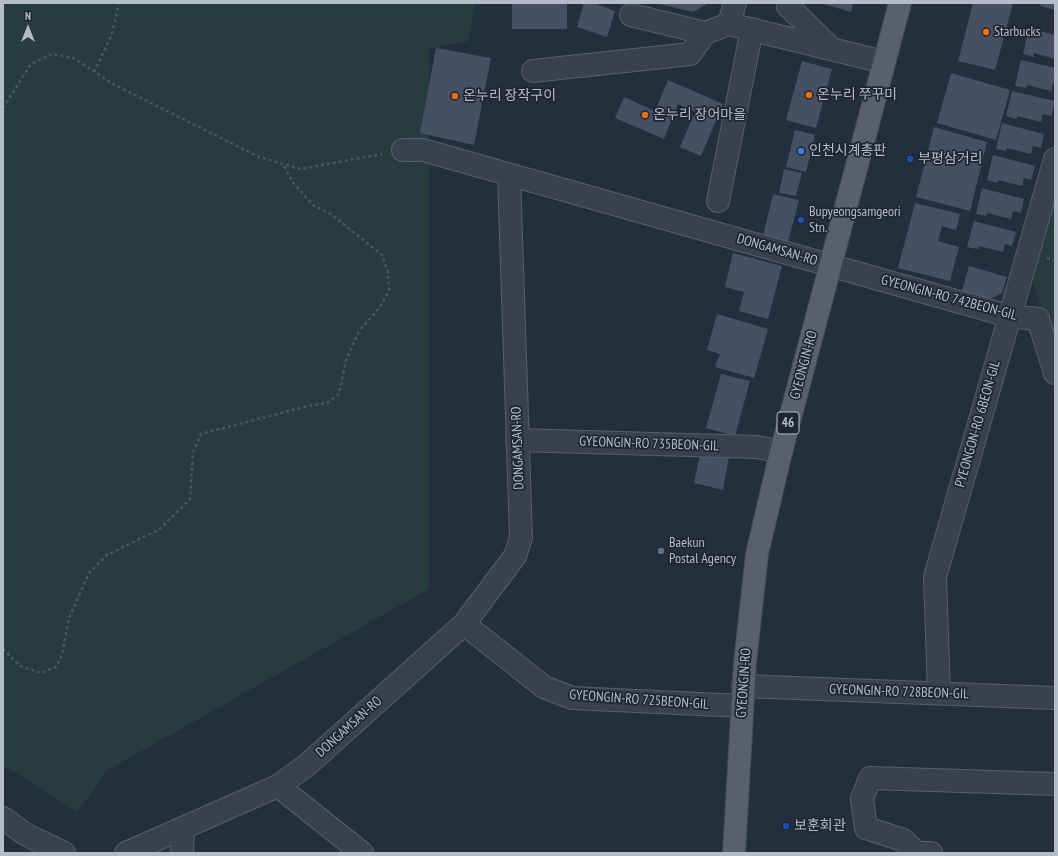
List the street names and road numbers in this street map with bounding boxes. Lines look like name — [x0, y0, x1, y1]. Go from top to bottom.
street label: DONGAMSAN-RO — [735, 230, 819, 270]
street label: GYEONGIN-RO 742BEON-GIL — [879, 272, 1019, 324]
street label: GYEONGIN-RO — [787, 329, 821, 401]
street label: PYEONGON-RO 6BEON-GIL — [952, 359, 1004, 489]
street label: DONGAMSAN-RO — [508, 406, 528, 490]
road number: 46 — [777, 412, 799, 434]
street label: GYEONGIN-RO 735BEON-GIL — [579, 433, 719, 455]
street label: GYEONGIN-RO — [733, 647, 755, 719]
street label: GYEONGIN-RO 728BEON-GIL — [829, 681, 969, 703]
street label: GYEONGIN-RO 725BEON-GIL — [569, 687, 709, 713]
street label: DONGAMSAN-RO — [312, 693, 386, 761]

